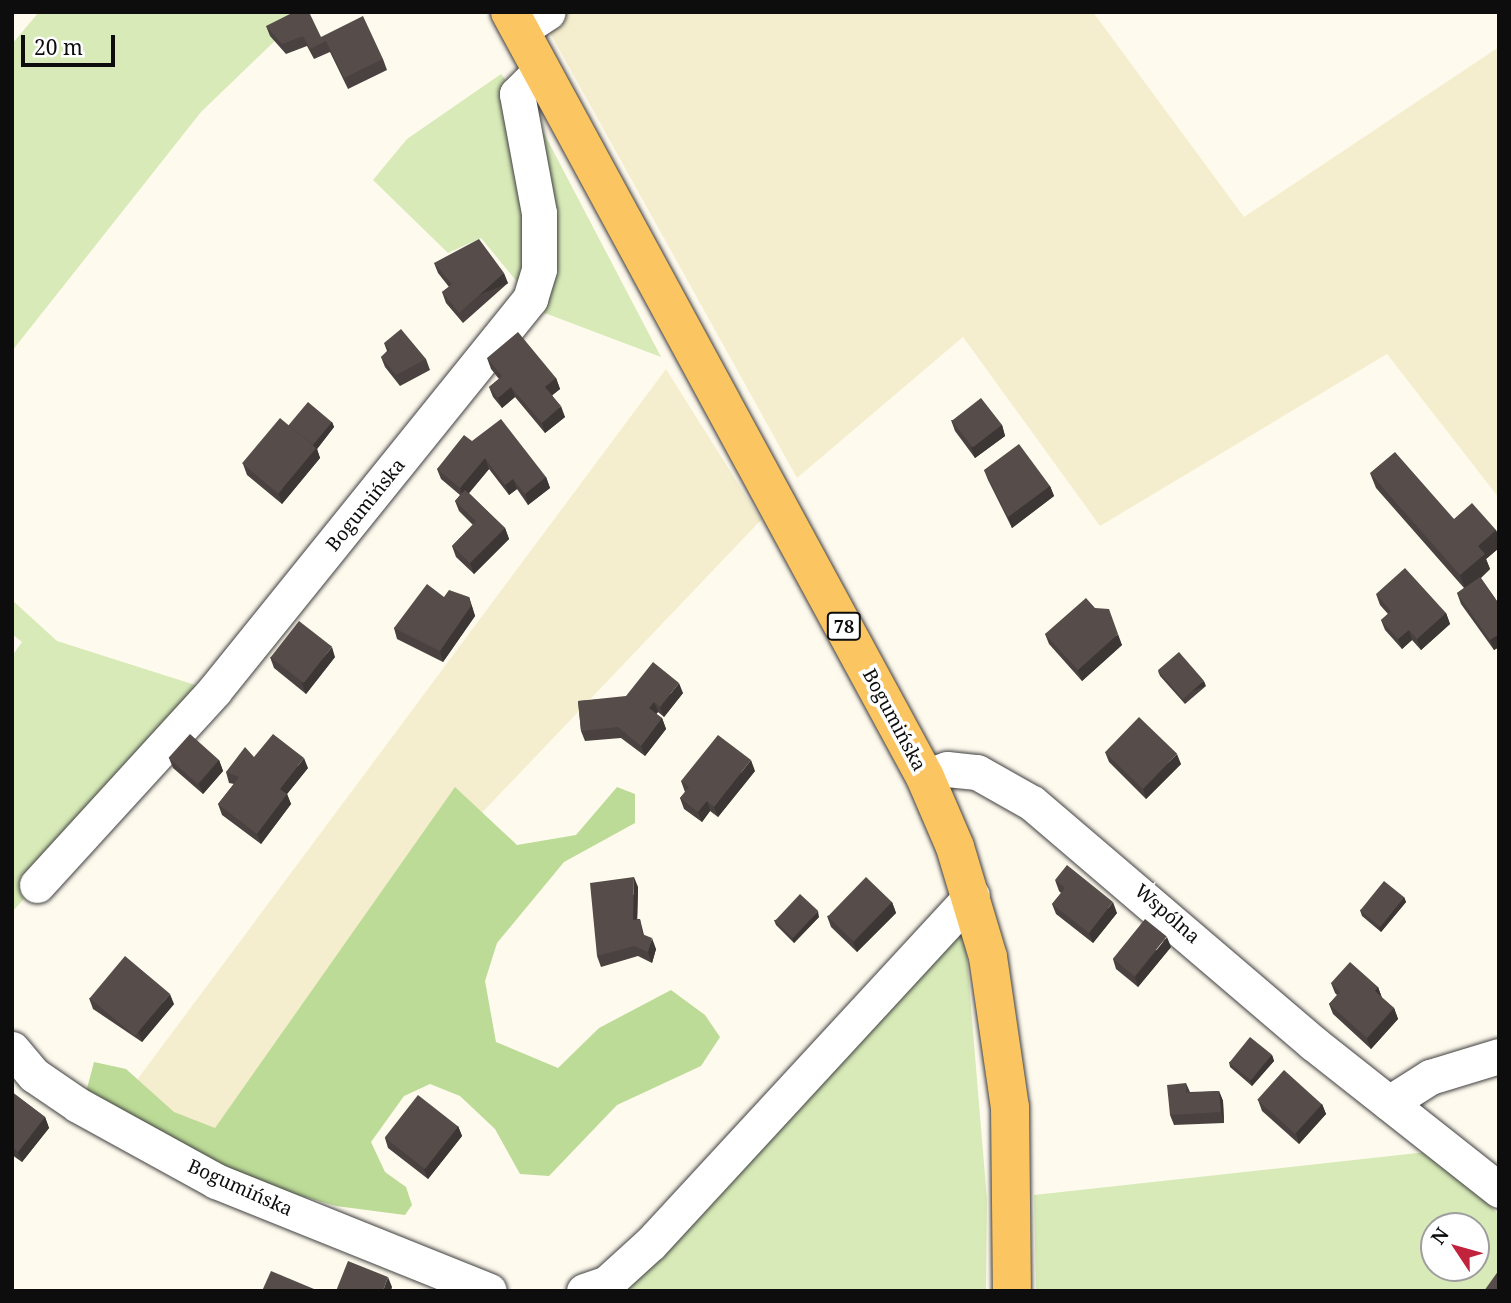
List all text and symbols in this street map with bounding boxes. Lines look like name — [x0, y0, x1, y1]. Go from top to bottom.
scale bar — [24, 21, 119, 65]
text: 20 m — [34, 33, 83, 61]
street label: Bogumińska — [322, 454, 410, 556]
road number: 78 — [826, 612, 862, 640]
street label: Bogumińska — [858, 665, 930, 775]
street label: Wspólna — [1130, 879, 1204, 949]
street label: Bogumińska — [184, 1155, 296, 1221]
north arrow — [1420, 1212, 1490, 1282]
text: N — [1425, 1222, 1455, 1250]

